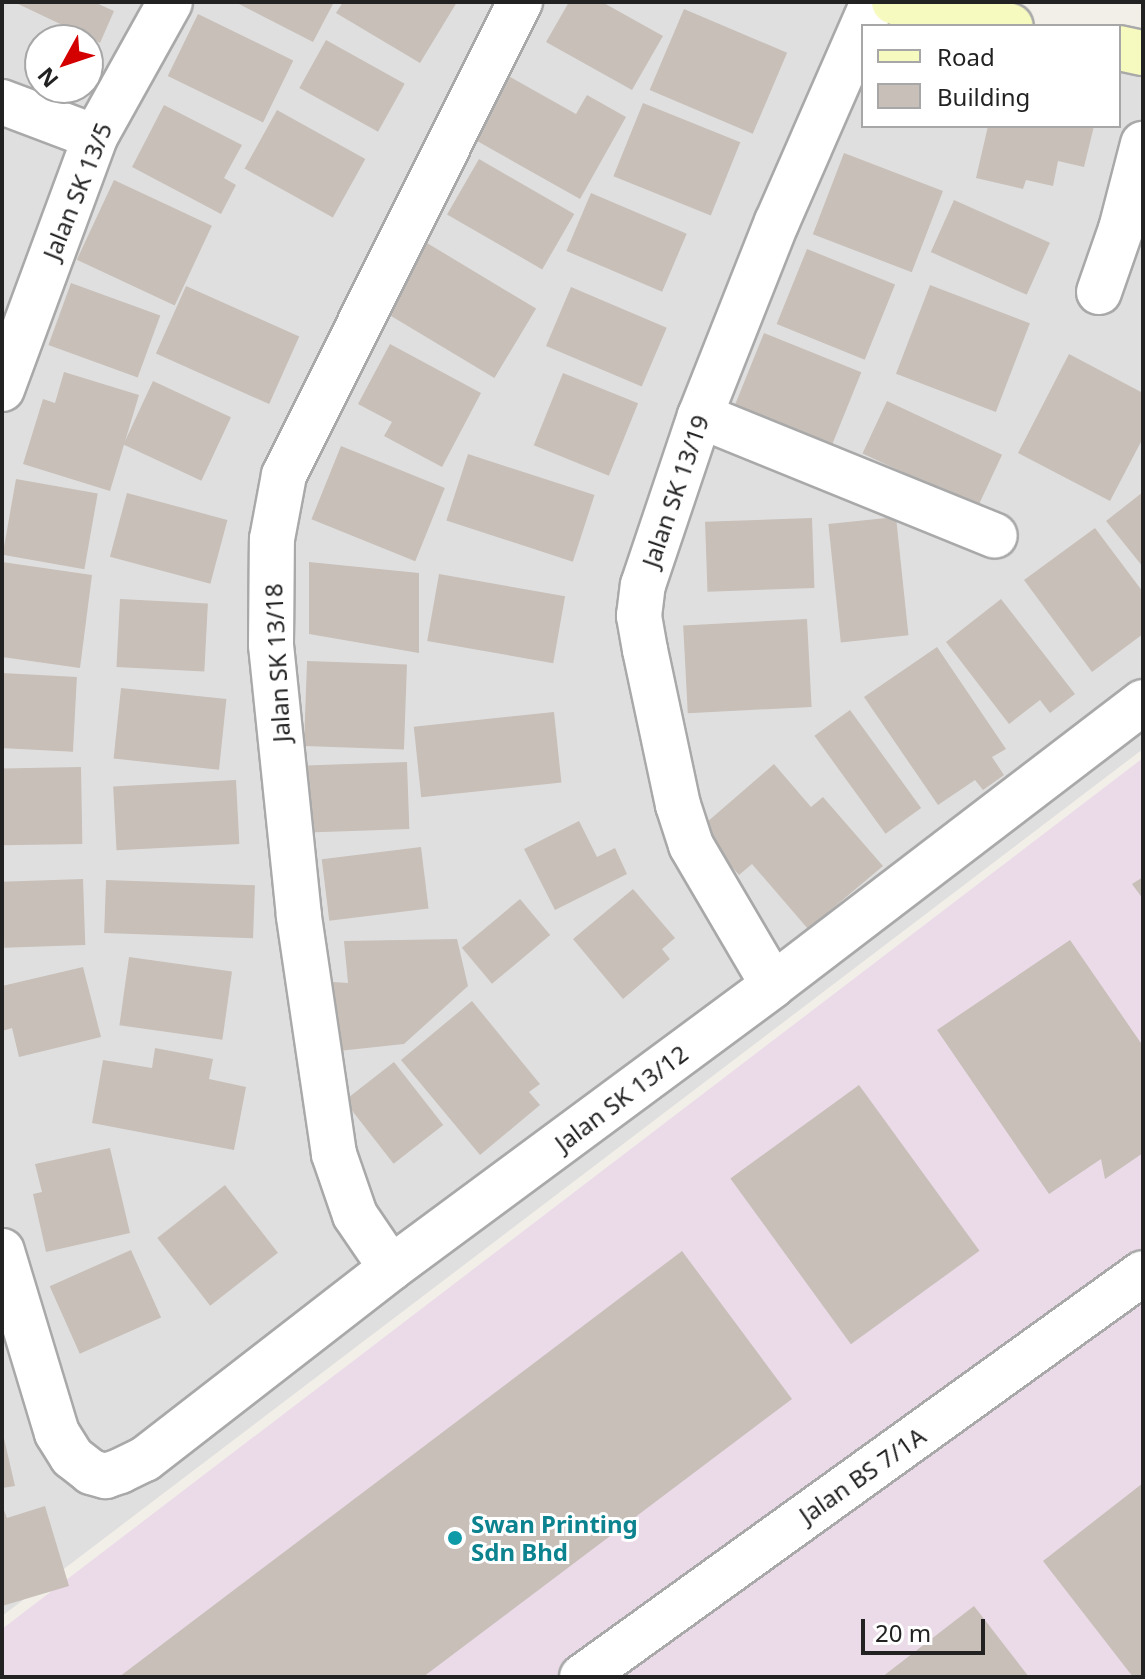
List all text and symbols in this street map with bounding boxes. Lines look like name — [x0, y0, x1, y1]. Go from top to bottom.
north arrow — [24, 24, 104, 104]
legend — [861, 24, 1121, 128]
text: Road — [937, 40, 995, 73]
text: N — [30, 62, 64, 95]
text: Building — [937, 80, 1030, 113]
street label: Jalan SK 13/5 — [36, 118, 118, 264]
street label: Jalan SK 13/19 — [636, 411, 714, 571]
street label: Jalan SK 13/18 — [258, 583, 296, 743]
street label: Jalan SK 13/12 — [549, 1039, 693, 1157]
street label: Jalan BS 7/1A — [793, 1421, 931, 1529]
place label: Swan Printing Sdn Bhd — [471, 1510, 638, 1566]
marker: Swan Printing Sdn Bhd — [446, 1529, 464, 1547]
scale bar — [865, 1603, 989, 1653]
text: 20 m — [875, 1616, 931, 1649]

